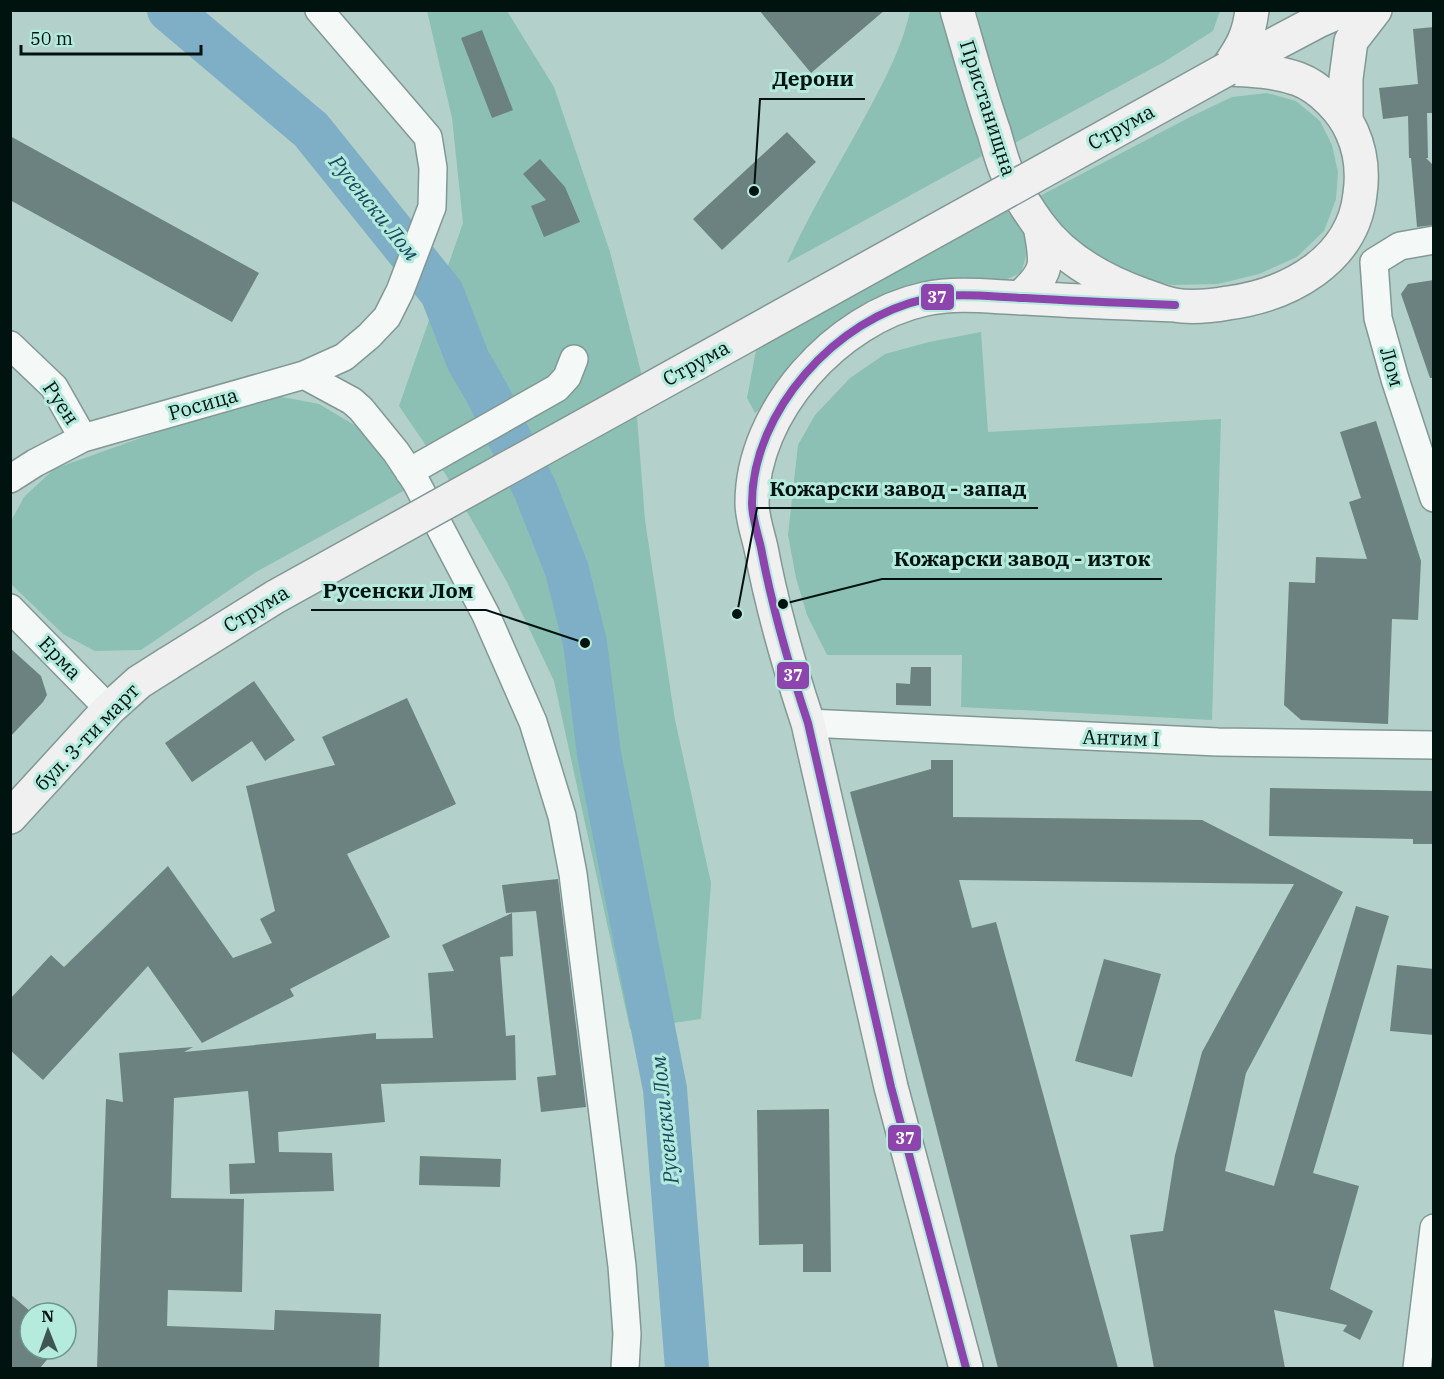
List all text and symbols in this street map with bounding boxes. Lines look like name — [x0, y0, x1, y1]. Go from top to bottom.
scale bar — [21, 18, 201, 56]
text: 50 m — [30, 27, 73, 50]
street label: Пристанищна — [954, 37, 1023, 179]
callout: Дерони — [760, 60, 865, 99]
text: Дерони — [772, 64, 854, 92]
street label: Струма — [1083, 97, 1159, 156]
water label: Русенски Лом — [323, 148, 426, 266]
line badge: 37 — [920, 283, 955, 311]
text: 37 — [927, 287, 947, 307]
street label: Струма — [658, 333, 734, 392]
street label: Лом — [1374, 344, 1411, 390]
street label: Руен — [37, 376, 86, 430]
street label: Росица — [165, 381, 241, 426]
callout: Кожарски завод - запад — [757, 469, 1038, 508]
text: Кожарски завод - запад — [770, 474, 1027, 502]
callout: Кожарски завод - изток — [882, 540, 1162, 579]
text: Кожарски завод - изток — [894, 544, 1150, 572]
callout: Русенски Лом — [311, 571, 486, 610]
text: Русенски Лом — [323, 576, 473, 604]
street label: Струма — [218, 578, 294, 639]
street label: Ерма — [33, 630, 88, 685]
line badge: 37 — [776, 661, 810, 690]
text: 37 — [783, 665, 803, 685]
street label: бул. 3-ти март — [28, 677, 145, 796]
street label: Антим I — [1082, 723, 1160, 752]
water label: Русенски Лом — [643, 1055, 685, 1187]
line badge: 37 — [887, 1124, 922, 1152]
text: 37 — [895, 1128, 915, 1148]
north arrow — [18, 1301, 78, 1361]
text: N — [41, 1306, 54, 1326]

